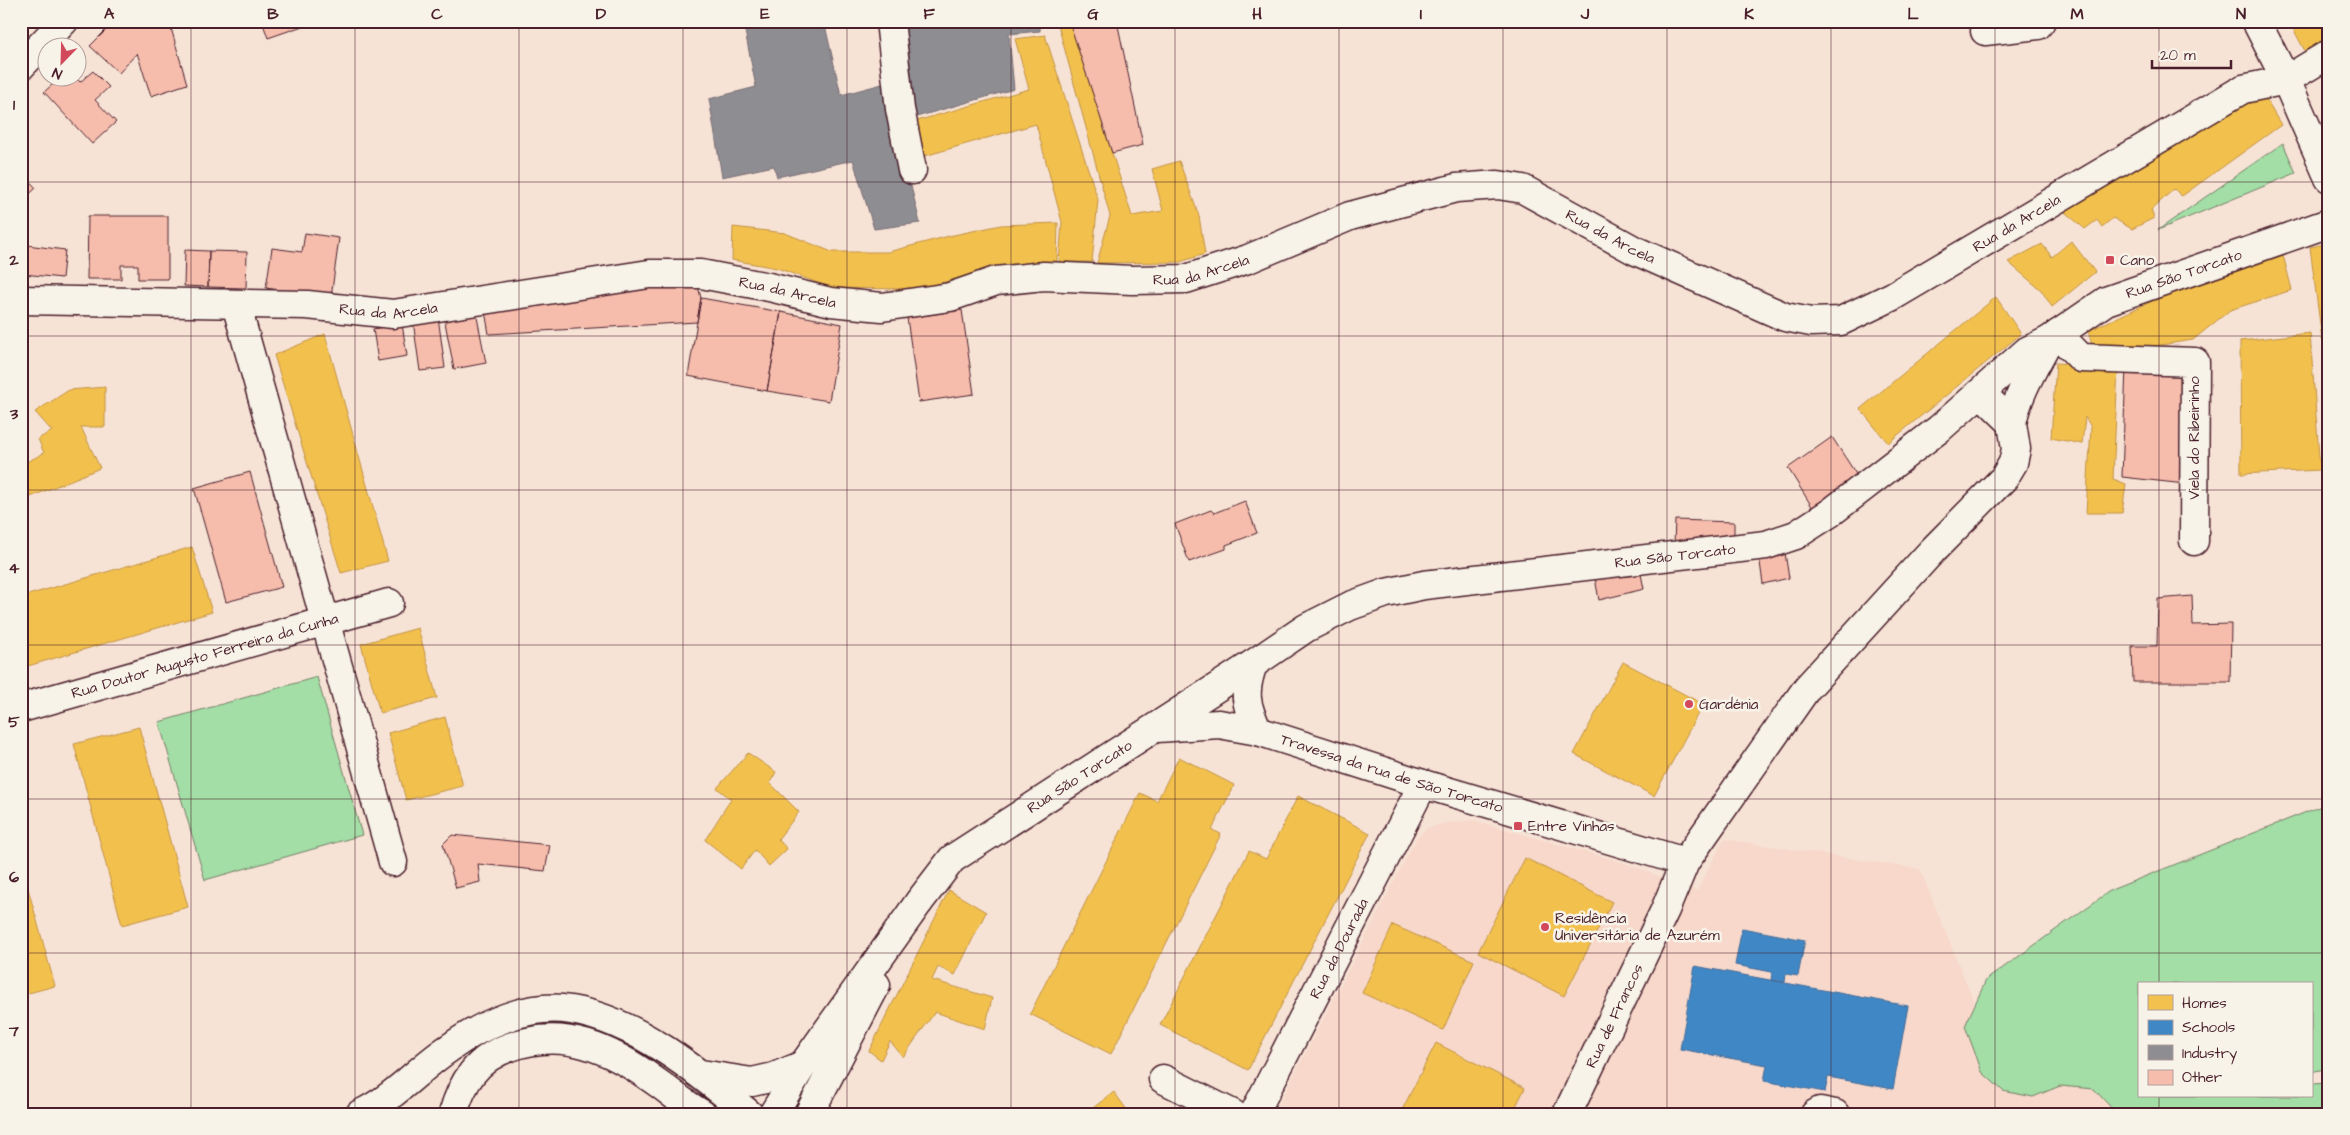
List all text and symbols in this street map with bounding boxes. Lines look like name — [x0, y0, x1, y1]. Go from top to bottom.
text: A — [104, 3, 115, 25]
text: B — [267, 3, 279, 25]
text: C — [431, 3, 443, 25]
text: D — [596, 3, 607, 25]
text: E — [760, 3, 770, 25]
text: F — [923, 3, 935, 25]
text: G — [1087, 3, 1099, 25]
text: H — [1252, 3, 1262, 25]
text: I — [1420, 3, 1422, 25]
text: J — [1580, 3, 1590, 25]
text: K — [1744, 3, 1754, 25]
text: L — [1907, 3, 1919, 25]
text: M — [2070, 3, 2084, 25]
text: N — [2236, 3, 2246, 25]
north arrow — [38, 38, 88, 88]
scale bar — [2152, 38, 2231, 70]
text: 20 m — [2160, 45, 2196, 66]
text: N — [49, 62, 65, 84]
text: 1 — [13, 94, 16, 116]
street label: Rua da Arcela — [1969, 189, 2065, 257]
street label: Rua da Arcela — [1562, 204, 1659, 269]
street label: Rua São Torcato — [2123, 244, 2245, 304]
text: 2 — [8, 249, 19, 271]
street label: Rua da Arcela — [1153, 249, 1252, 290]
place label: Cano — [2120, 250, 2155, 271]
marker: Cano — [2104, 254, 2116, 266]
street label: Rua da Arcela — [737, 271, 837, 313]
street label: Rua da Arcela — [338, 297, 439, 324]
street label: Viela do Ribeirinho — [2184, 376, 2205, 500]
text: 3 — [9, 403, 19, 425]
street label: Rua São Torcato — [1614, 538, 1737, 573]
text: 4 — [9, 557, 20, 579]
street label: Rua Doutor Augusto Ferreira da Cunha — [69, 607, 341, 704]
place label: Gardénia — [1699, 694, 1759, 715]
marker: Gardénia — [1683, 698, 1695, 710]
text: 5 — [8, 711, 20, 733]
street label: Travessa da rua de São Torcato — [1278, 728, 1506, 818]
street label: Rua São Torcato — [1023, 734, 1137, 818]
place label: Entre Vinhas — [1528, 816, 1615, 837]
marker: Entre Vinhas — [1512, 820, 1524, 832]
text: 6 — [9, 866, 19, 888]
street label: Rua da Dourada — [1304, 894, 1373, 1002]
place label: Residência Universitária de Azurém — [1555, 908, 1720, 946]
marker: Residência Universitária de Azurém — [1539, 921, 1551, 933]
street label: Rua de Francos — [1580, 960, 1648, 1071]
legend — [2138, 982, 2312, 1098]
text: Homes — [2182, 993, 2227, 1014]
text: Schools — [2182, 1017, 2236, 1038]
text: 7 — [8, 1020, 19, 1042]
text: Industry — [2182, 1043, 2237, 1065]
text: Other — [2182, 1067, 2222, 1088]

